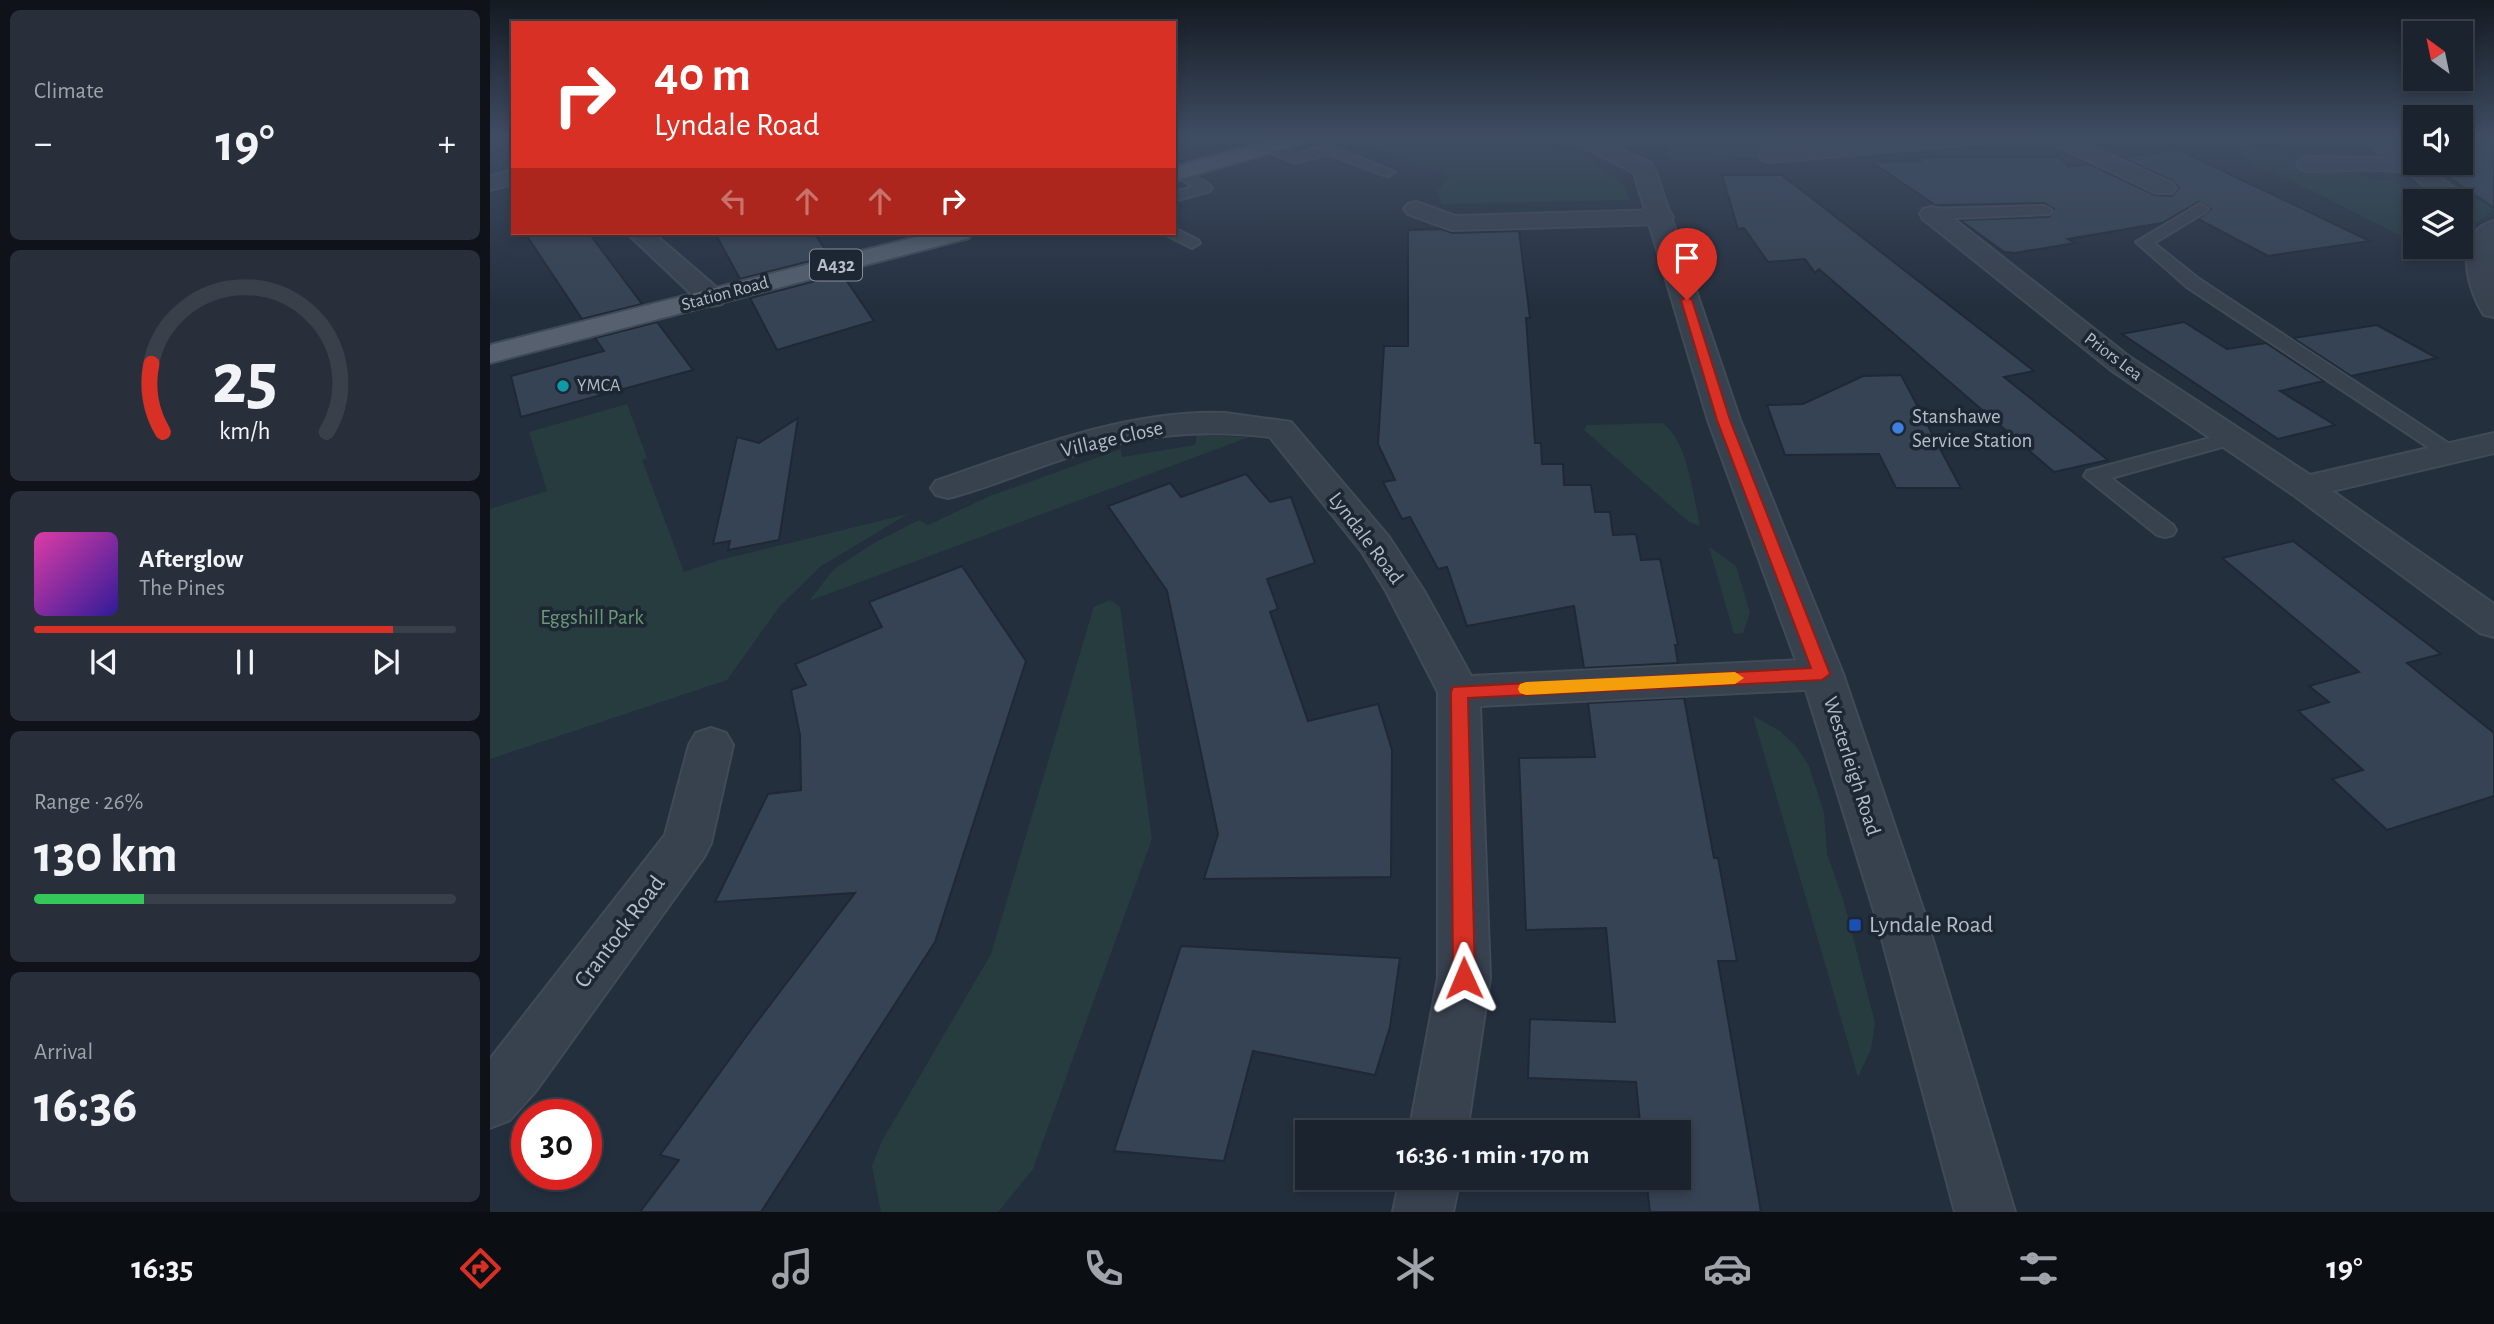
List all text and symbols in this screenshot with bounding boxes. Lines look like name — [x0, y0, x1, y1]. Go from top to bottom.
north arrow — [2403, 21, 2473, 91]
map controls — [2403, 21, 2473, 259]
icon: right — [539, 49, 630, 140]
text: 40 m — [654, 51, 751, 100]
text: Climate — [34, 80, 104, 103]
button: sound — [2403, 105, 2473, 175]
text: Lyndale Road — [654, 109, 820, 141]
text: 19° — [215, 118, 275, 170]
text: − — [34, 125, 52, 163]
text: + — [438, 125, 456, 163]
icon: left — [715, 182, 753, 220]
icon: ahead — [788, 182, 826, 220]
icon: ahead — [861, 182, 899, 220]
icon: right — [934, 182, 972, 220]
button: layers — [2403, 189, 2473, 259]
pin — [1657, 228, 1717, 300]
icon: arrive — [1668, 239, 1706, 277]
road number: A432 — [810, 249, 862, 280]
street label: Station Road — [680, 274, 770, 314]
street label: Priors Lea — [2081, 330, 2145, 384]
text: 25 — [212, 344, 278, 417]
place label: YMCA — [577, 377, 621, 395]
marker: YMCA — [555, 378, 571, 394]
place label: Stanshawe Service Station — [1912, 406, 2032, 451]
street label: Village Close — [1059, 417, 1165, 461]
text: km/h — [219, 418, 271, 443]
marker: Stanshawe Service Station — [1890, 420, 1906, 436]
street label: Lyndale Road — [1325, 488, 1407, 588]
text: Afterglow — [139, 546, 243, 572]
text: The Pines — [139, 577, 225, 600]
park label: Eggshill Park — [540, 607, 644, 628]
icon: previous — [85, 643, 123, 681]
icon: pause — [226, 643, 264, 681]
icon: next — [367, 643, 405, 681]
street label: Westerleigh Road — [1820, 694, 1884, 838]
text: Range · 26% — [34, 791, 143, 814]
text: 130 km — [34, 829, 178, 881]
street label: Crantock Road — [570, 871, 670, 993]
place label: Lyndale Road — [1869, 913, 1993, 937]
marker: Lyndale Road — [1847, 917, 1863, 933]
position arrow — [1427, 941, 1501, 1015]
text: Arrival — [34, 1041, 93, 1064]
text: 16:36 — [34, 1079, 137, 1131]
speed limit sign: 30 — [511, 1099, 602, 1190]
text: 16:36 · 1 min · 170 m — [1396, 1142, 1590, 1168]
icon: directions — [456, 1244, 505, 1293]
icon: music — [768, 1244, 817, 1293]
icon: phone — [1079, 1244, 1128, 1293]
icon: climate — [1391, 1244, 1440, 1293]
icon: car — [1703, 1244, 1752, 1293]
icon: filters — [2014, 1244, 2063, 1293]
text: 16:35 — [131, 1252, 193, 1284]
text: 19° — [2326, 1252, 2363, 1284]

